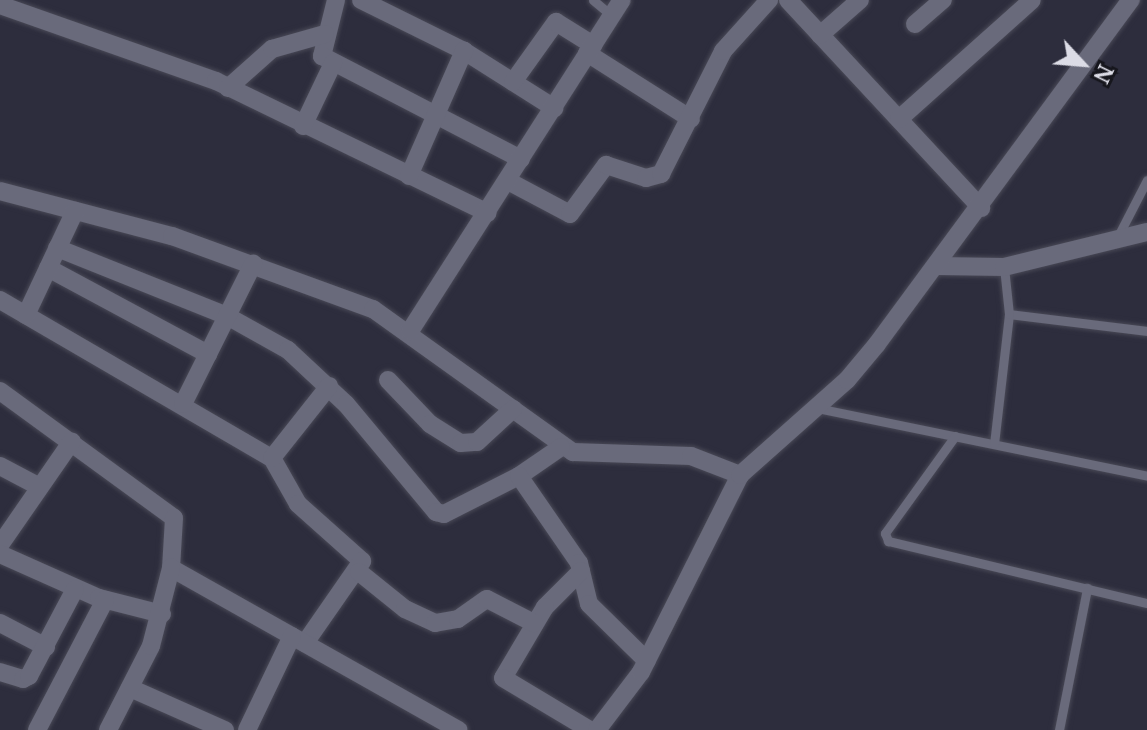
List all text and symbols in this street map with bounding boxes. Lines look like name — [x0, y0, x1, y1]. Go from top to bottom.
north arrow — [1043, 24, 1123, 104]
text: N — [1087, 60, 1122, 89]

